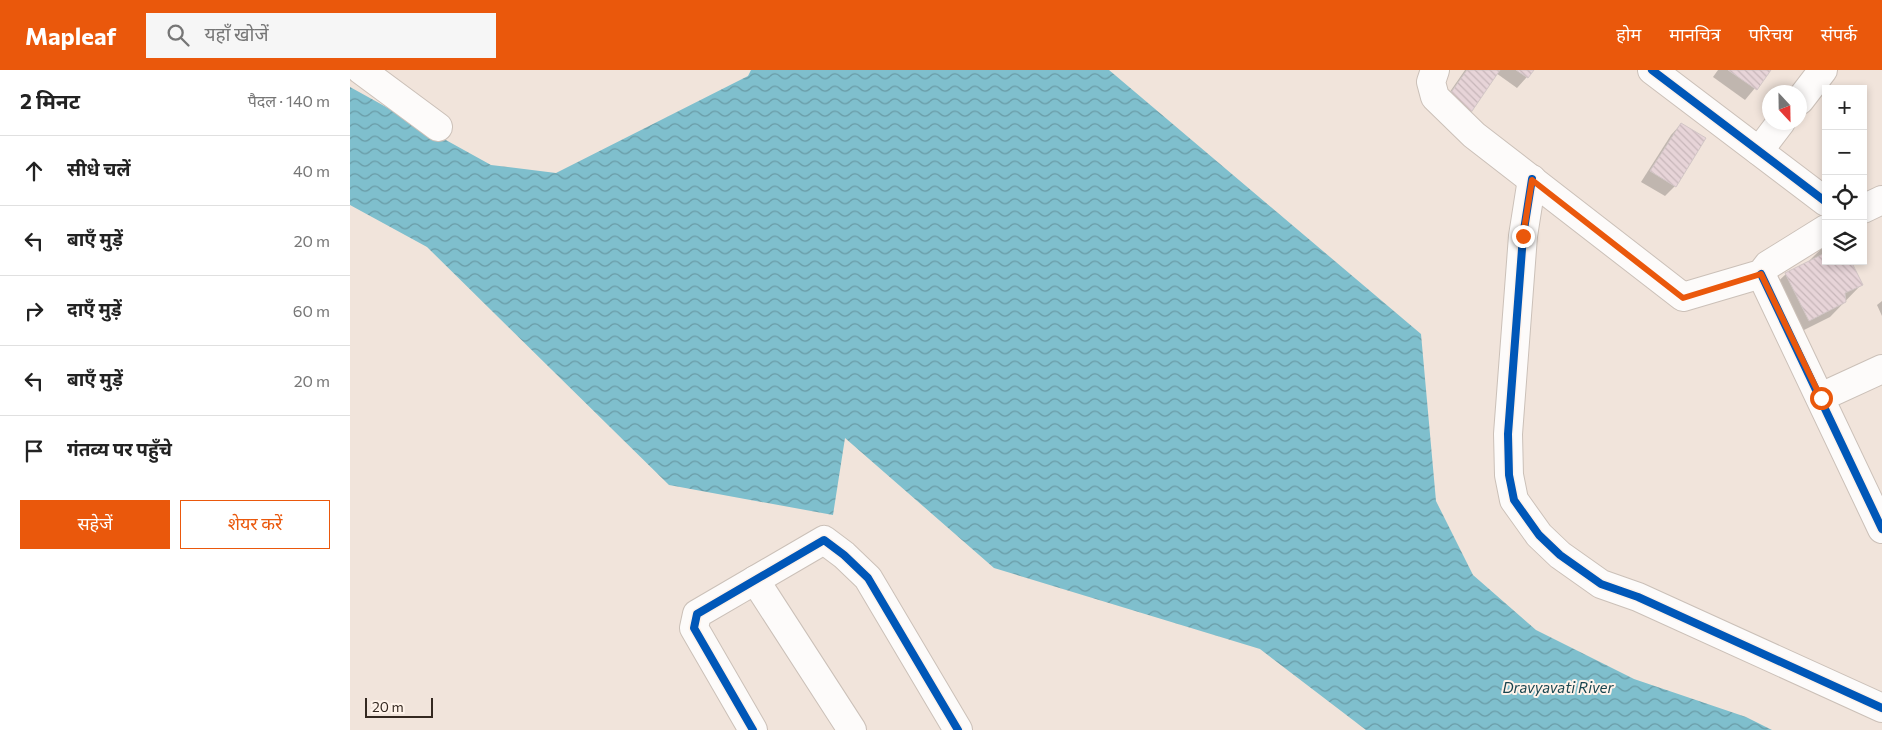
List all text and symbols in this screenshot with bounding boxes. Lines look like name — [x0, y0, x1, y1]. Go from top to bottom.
search box — [146, 13, 496, 58]
text: Mapleaf — [25, 21, 116, 50]
icon: search — [164, 21, 192, 49]
text: यहाँ खोजें — [204, 22, 269, 45]
text: होम — [1616, 23, 1641, 45]
text: मानचित्र — [1669, 23, 1721, 45]
text: परिचय — [1749, 23, 1793, 45]
text: संपर्क — [1821, 23, 1857, 45]
north arrow — [1762, 85, 1807, 130]
map controls — [1822, 85, 1867, 265]
button: + — [1822, 85, 1867, 130]
text: 2 मिनट — [20, 88, 80, 113]
text: पैदल · 140 m — [248, 91, 330, 110]
button: − — [1822, 130, 1867, 175]
icon: ahead — [20, 157, 48, 185]
text: सीधे चलें — [67, 157, 131, 180]
text: 40 m — [293, 161, 330, 180]
button: locate — [1822, 175, 1867, 220]
button: layers — [1822, 220, 1867, 265]
route end — [1512, 225, 1535, 248]
icon: left — [20, 227, 48, 255]
text: बाएँ मुड़ें — [67, 227, 123, 250]
text: 20 m — [294, 231, 330, 250]
icon: right — [20, 297, 48, 325]
text: दाएँ मुड़ें — [67, 297, 122, 320]
text: 60 m — [293, 301, 330, 320]
icon: left — [20, 367, 48, 395]
text: बाएँ मुड़ें — [67, 367, 123, 390]
text: 20 m — [294, 371, 330, 390]
route start — [1810, 387, 1833, 410]
icon: arrive — [20, 437, 48, 465]
text: गंतव्य पर पहुँचे — [67, 437, 172, 460]
button: सहेजें — [20, 500, 170, 549]
button: शेयर करें — [180, 500, 330, 549]
water label: Dravyavati River — [1503, 678, 1614, 696]
scale bar — [365, 695, 432, 718]
text: 20 m — [372, 698, 404, 715]

